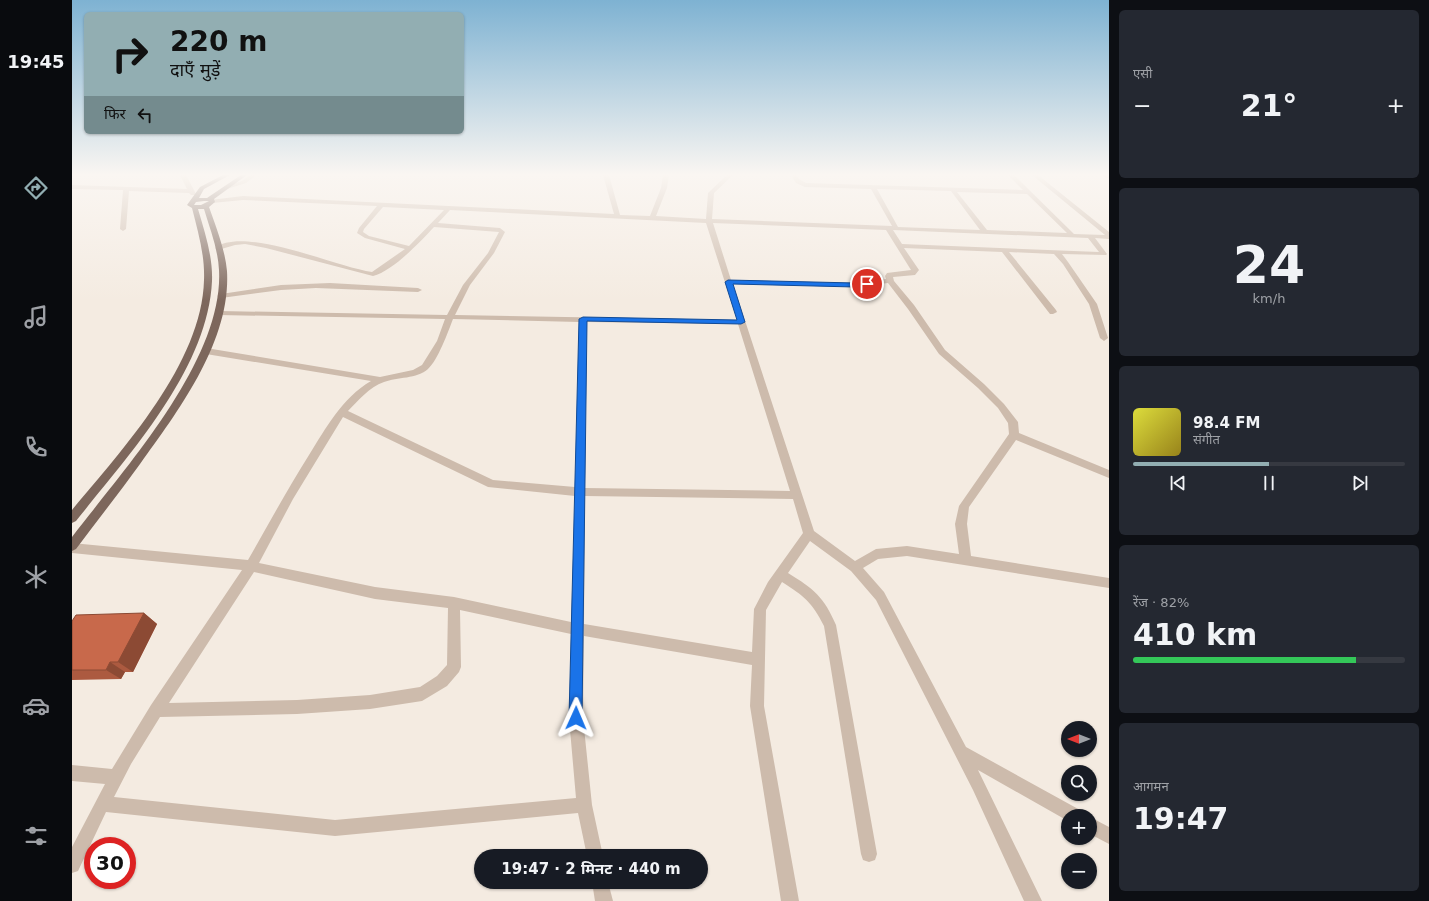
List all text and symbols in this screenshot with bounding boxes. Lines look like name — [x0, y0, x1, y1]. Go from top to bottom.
text: 220 m — [170, 25, 267, 58]
icon: right — [104, 28, 156, 80]
text: 19:45 — [7, 51, 65, 72]
text: दाएँ मुड़ें — [170, 59, 220, 80]
text: एसी — [1133, 66, 1152, 81]
text: 21° — [1241, 88, 1297, 123]
text: − — [1133, 93, 1151, 118]
text: + — [1387, 93, 1405, 118]
icon: left — [134, 104, 156, 126]
text: फिर — [104, 105, 126, 123]
icon: directions — [22, 174, 50, 202]
text: 24 — [1233, 235, 1305, 295]
pin — [850, 267, 884, 301]
icon: arrive — [856, 273, 878, 295]
text: km/h — [1253, 291, 1285, 306]
icon: music — [22, 303, 50, 331]
text: 98.4 FM — [1193, 414, 1260, 432]
text: संगीत — [1193, 432, 1220, 447]
icon: phone — [22, 433, 50, 461]
icon: previous — [1167, 472, 1189, 494]
icon: pause — [1258, 472, 1280, 494]
icon: next — [1349, 472, 1371, 494]
icon: climate — [22, 563, 50, 591]
text: रेंज · 82% — [1133, 595, 1189, 610]
text: 410 km — [1133, 617, 1257, 652]
icon: car — [22, 692, 50, 720]
position arrow — [555, 697, 597, 739]
north arrow — [1061, 721, 1097, 757]
map controls — [1061, 721, 1097, 889]
button: search — [1061, 765, 1097, 801]
text: आगमन — [1133, 779, 1169, 794]
text: 19:47 — [1133, 801, 1229, 836]
button: + — [1061, 809, 1097, 845]
icon: filters — [22, 822, 50, 850]
speed limit sign: 30 — [84, 837, 136, 889]
button: − — [1061, 853, 1097, 889]
text: 19:47 · 2 मिनट · 440 m — [501, 860, 681, 878]

